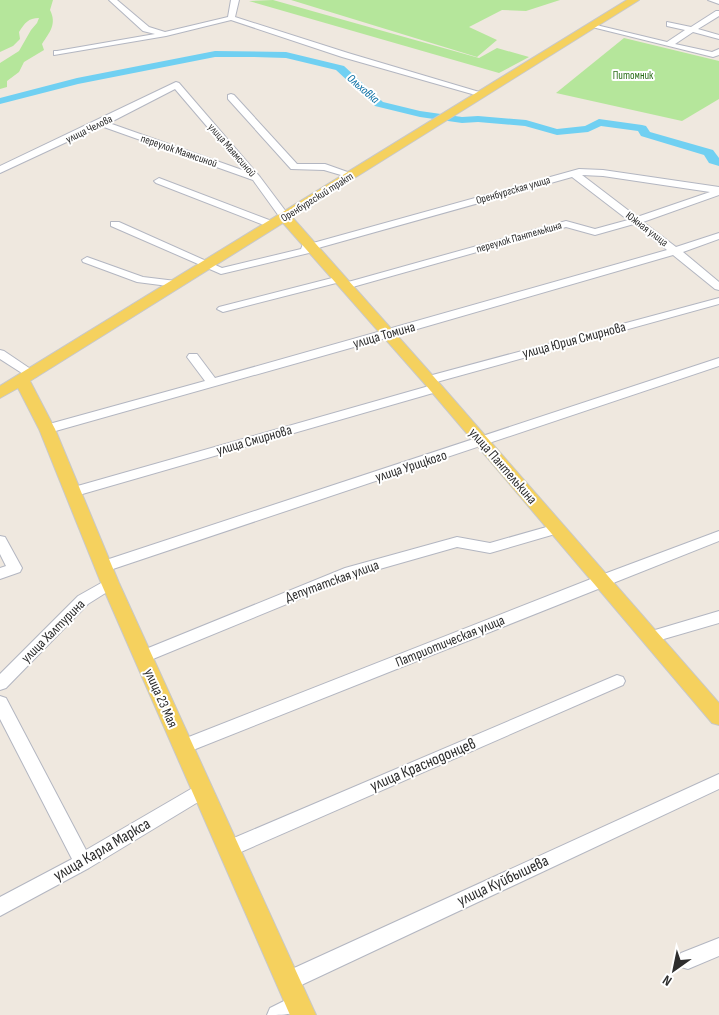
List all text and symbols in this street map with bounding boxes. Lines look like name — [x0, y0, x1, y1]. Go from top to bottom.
park label: Питомник — [613, 69, 654, 82]
water label: Ольховка — [344, 71, 382, 107]
street label: улица Челова — [64, 112, 114, 146]
street label: улица Маямсиной — [205, 121, 259, 180]
street label: переулок Маямсиной — [139, 132, 219, 170]
street label: Оренбургский тракт — [278, 170, 356, 224]
street label: Оренбургская улица — [474, 173, 552, 207]
street label: Южная улица — [623, 209, 671, 249]
street label: переулок Пантелькина — [475, 219, 563, 255]
street label: улица Томина — [351, 318, 417, 352]
street label: улица Юрия Смирнова — [520, 318, 628, 362]
street label: улица Смирнова — [214, 421, 294, 459]
street label: улица Пантелькина — [465, 424, 541, 508]
street label: улица Урицкого — [373, 446, 449, 486]
street label: Депутатская улица — [283, 556, 381, 606]
street label: улица Халтурина — [18, 596, 88, 666]
street label: Патриотическая улица — [393, 611, 507, 671]
street label: улица 23 Мая — [140, 666, 182, 730]
street label: улица Краснодонцев — [367, 734, 479, 796]
street label: улица Карла Маркса — [50, 815, 154, 885]
street label: улица Куйбышева — [454, 852, 552, 910]
north arrow — [649, 945, 699, 995]
text: N — [659, 971, 675, 990]

